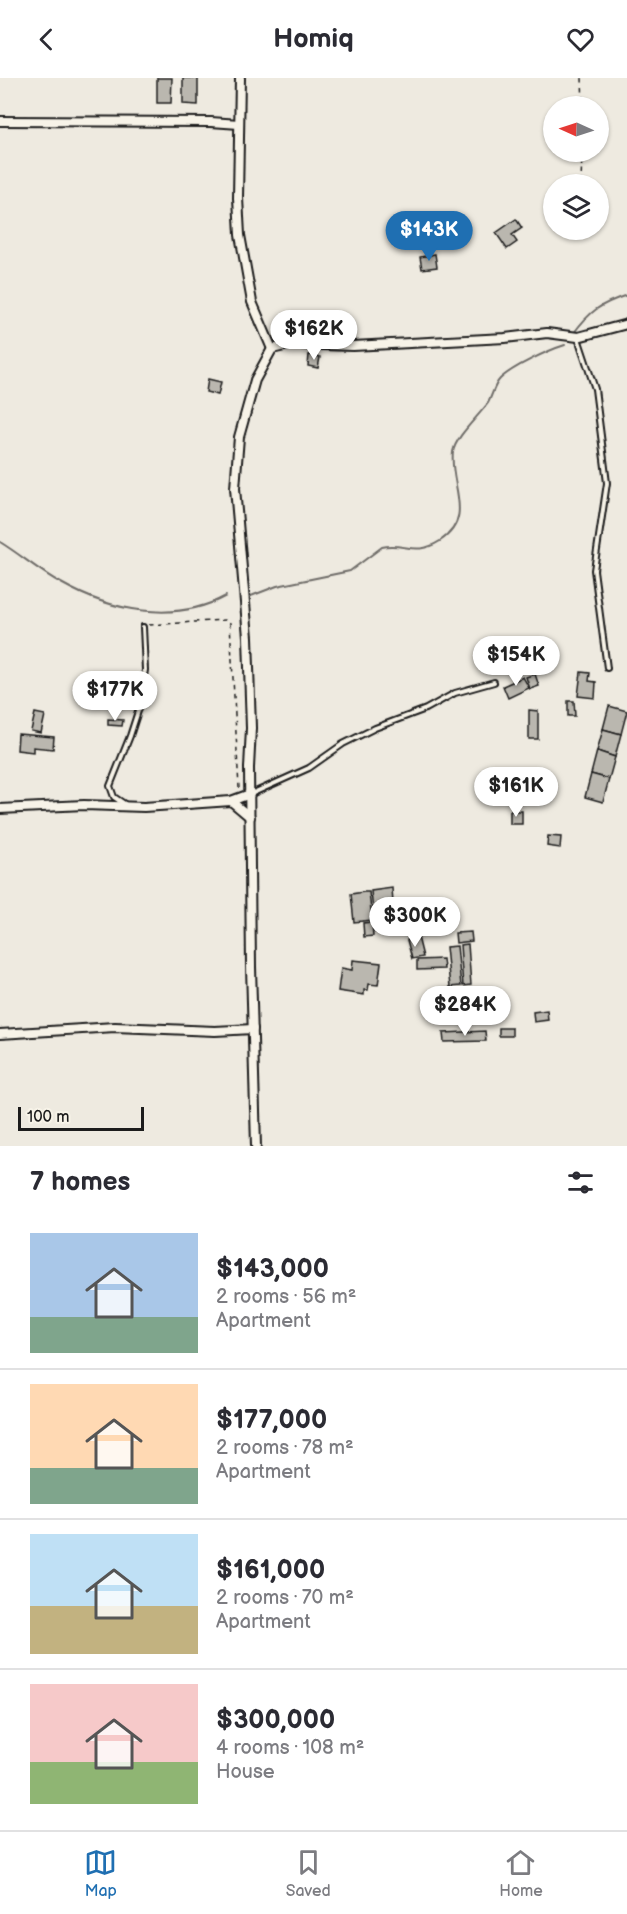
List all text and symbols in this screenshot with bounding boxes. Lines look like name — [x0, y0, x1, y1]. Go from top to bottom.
icon: back — [30, 23, 63, 56]
text: Homiq — [273, 23, 354, 55]
icon: heart — [564, 23, 597, 56]
north arrow — [543, 96, 609, 162]
map controls — [543, 96, 609, 240]
button: layers — [543, 174, 609, 240]
pin: $143K — [387, 211, 471, 262]
text: $143K — [400, 218, 458, 242]
pin: $162K — [272, 310, 356, 361]
text: $162K — [284, 317, 344, 341]
pin: $154K — [474, 636, 558, 687]
text: $154K — [487, 643, 545, 667]
pin: $177K — [73, 671, 157, 722]
text: $177K — [86, 678, 144, 702]
pin: $161K — [474, 767, 558, 818]
text: $161K — [488, 774, 544, 798]
pin: $300K — [373, 897, 457, 948]
text: $300K — [383, 904, 447, 928]
pin: $284K — [423, 986, 507, 1037]
text: $284K — [434, 993, 496, 1017]
scale bar — [18, 1104, 144, 1132]
text: 100 m — [27, 1108, 70, 1127]
icon: filters — [564, 1166, 597, 1199]
text: 7 homes — [30, 1167, 130, 1198]
text: $143,000 — [216, 1254, 329, 1285]
icon: home — [78, 1257, 150, 1329]
text: 2 rooms · 56 m² — [216, 1285, 356, 1309]
text: Apartment — [216, 1309, 311, 1333]
text: $177,000 — [216, 1405, 327, 1436]
icon: home — [78, 1408, 150, 1480]
text: 2 rooms · 78 m² — [216, 1436, 354, 1460]
text: Apartment — [216, 1460, 311, 1484]
text: $161,000 — [216, 1555, 325, 1586]
icon: home — [78, 1558, 150, 1630]
text: 2 rooms · 70 m² — [216, 1586, 354, 1610]
text: Apartment — [216, 1610, 311, 1634]
text: $300,000 — [216, 1705, 335, 1736]
icon: home — [78, 1708, 150, 1780]
text: 4 rooms · 108 m² — [216, 1736, 364, 1760]
text: House — [216, 1760, 275, 1784]
tab: Map — [84, 1846, 117, 1901]
tab: Saved — [286, 1846, 331, 1901]
tab: Home — [499, 1846, 543, 1901]

